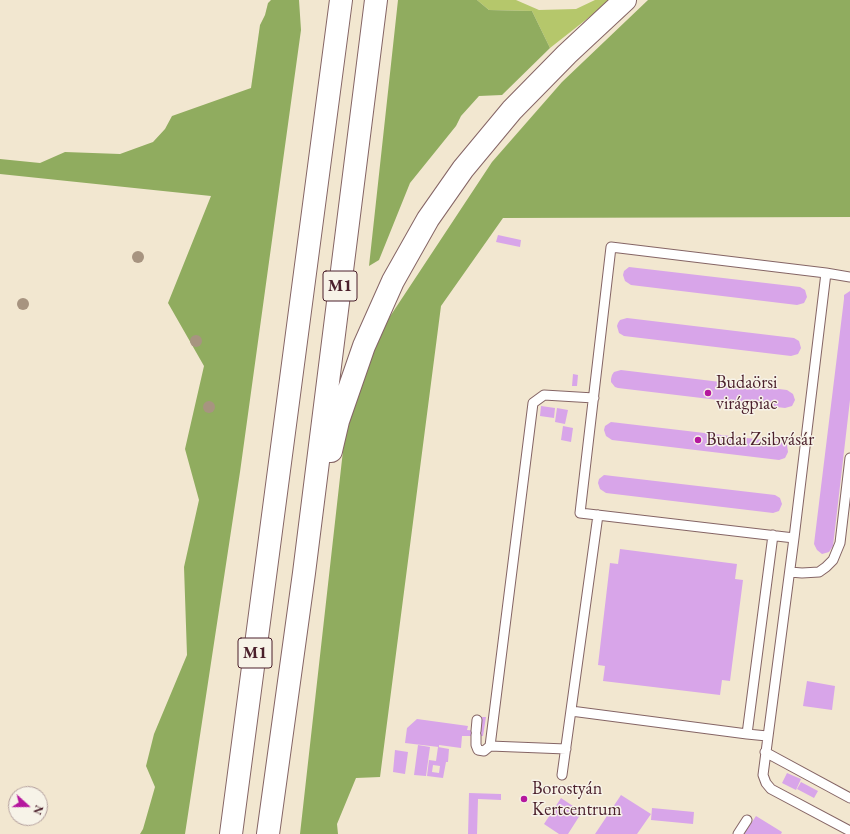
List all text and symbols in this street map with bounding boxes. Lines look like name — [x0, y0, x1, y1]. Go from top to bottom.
road number: M1 — [323, 271, 357, 301]
place label: Budaörsi virágpiac — [716, 372, 778, 414]
marker: Budaörsi virágpiac — [703, 388, 713, 398]
place label: Budai Zsibvásár — [706, 429, 814, 451]
marker: Budai Zsibvásár — [693, 435, 703, 445]
road number: M1 — [238, 638, 272, 668]
place label: Borostyán Kertcentrum — [532, 778, 622, 820]
north arrow — [8, 786, 48, 826]
marker: Borostyán Kertcentrum — [519, 794, 529, 804]
text: N — [30, 803, 46, 817]

